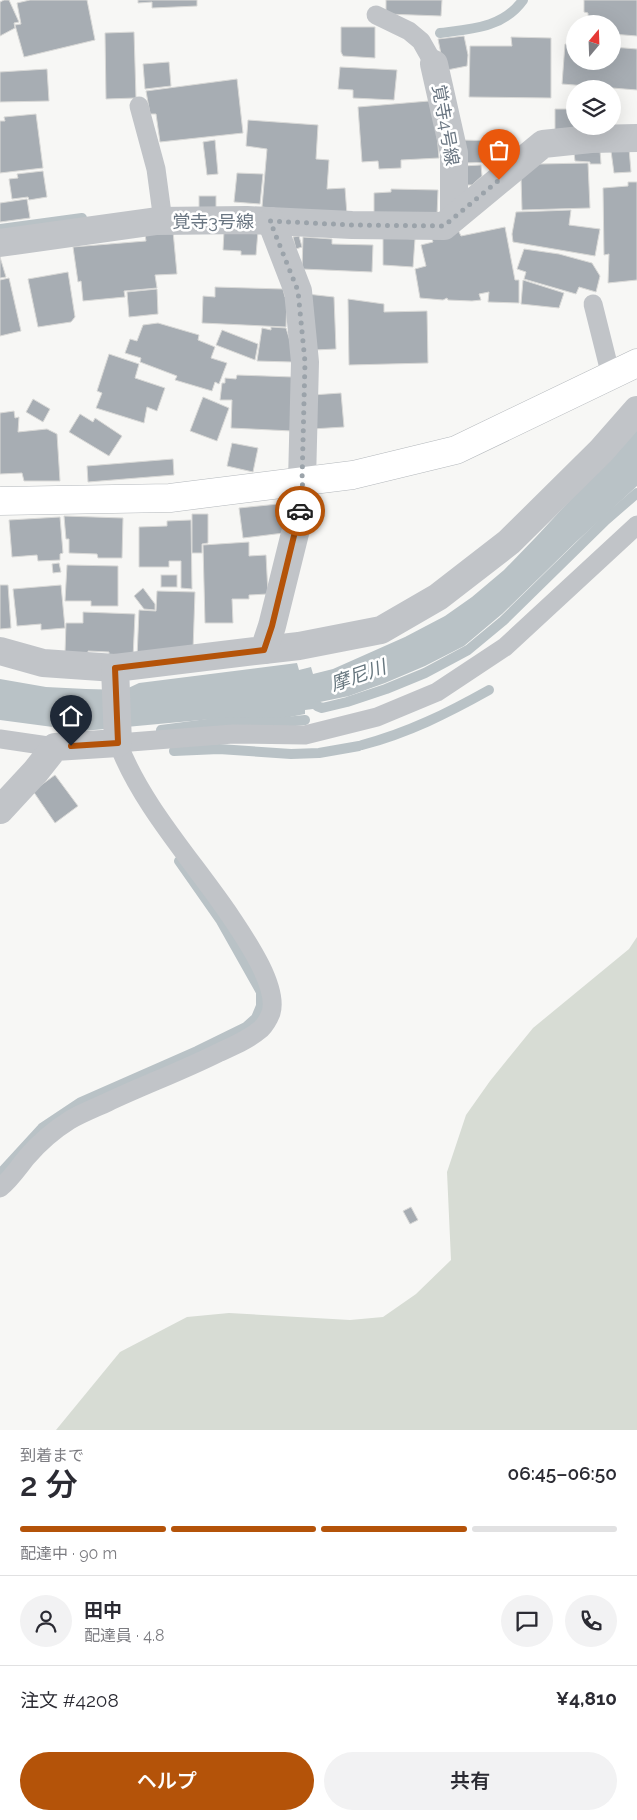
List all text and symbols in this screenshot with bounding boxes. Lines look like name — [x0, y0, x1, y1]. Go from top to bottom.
north arrow — [566, 15, 621, 70]
map controls — [566, 15, 621, 135]
button: layers — [566, 80, 621, 135]
street label: 覚寺4号線 — [429, 83, 463, 167]
pin — [478, 129, 520, 180]
icon: bag — [485, 136, 513, 164]
street label: 覚寺3号線 — [172, 211, 254, 232]
courier — [275, 486, 325, 536]
icon: car — [286, 497, 314, 525]
water label: 摩尼川 — [327, 655, 390, 695]
pin — [50, 695, 92, 746]
icon: home — [57, 702, 85, 730]
text: 到着まで — [20, 1446, 84, 1465]
text: 06:45–06:50 — [508, 1462, 617, 1484]
text: 2 分 — [20, 1466, 77, 1503]
text: 配達中 · 90 m — [20, 1544, 117, 1563]
button: person — [20, 1595, 72, 1647]
button: chat — [501, 1595, 553, 1647]
button: phone — [565, 1595, 617, 1647]
text: 田中 — [84, 1599, 122, 1621]
text: 配達員 · 4.8 — [84, 1626, 164, 1645]
text: ¥4,810 — [556, 1687, 617, 1709]
text: 注文 #4208 — [20, 1689, 119, 1711]
button: ヘルプ — [20, 1752, 314, 1810]
button: 共有 — [324, 1752, 617, 1810]

